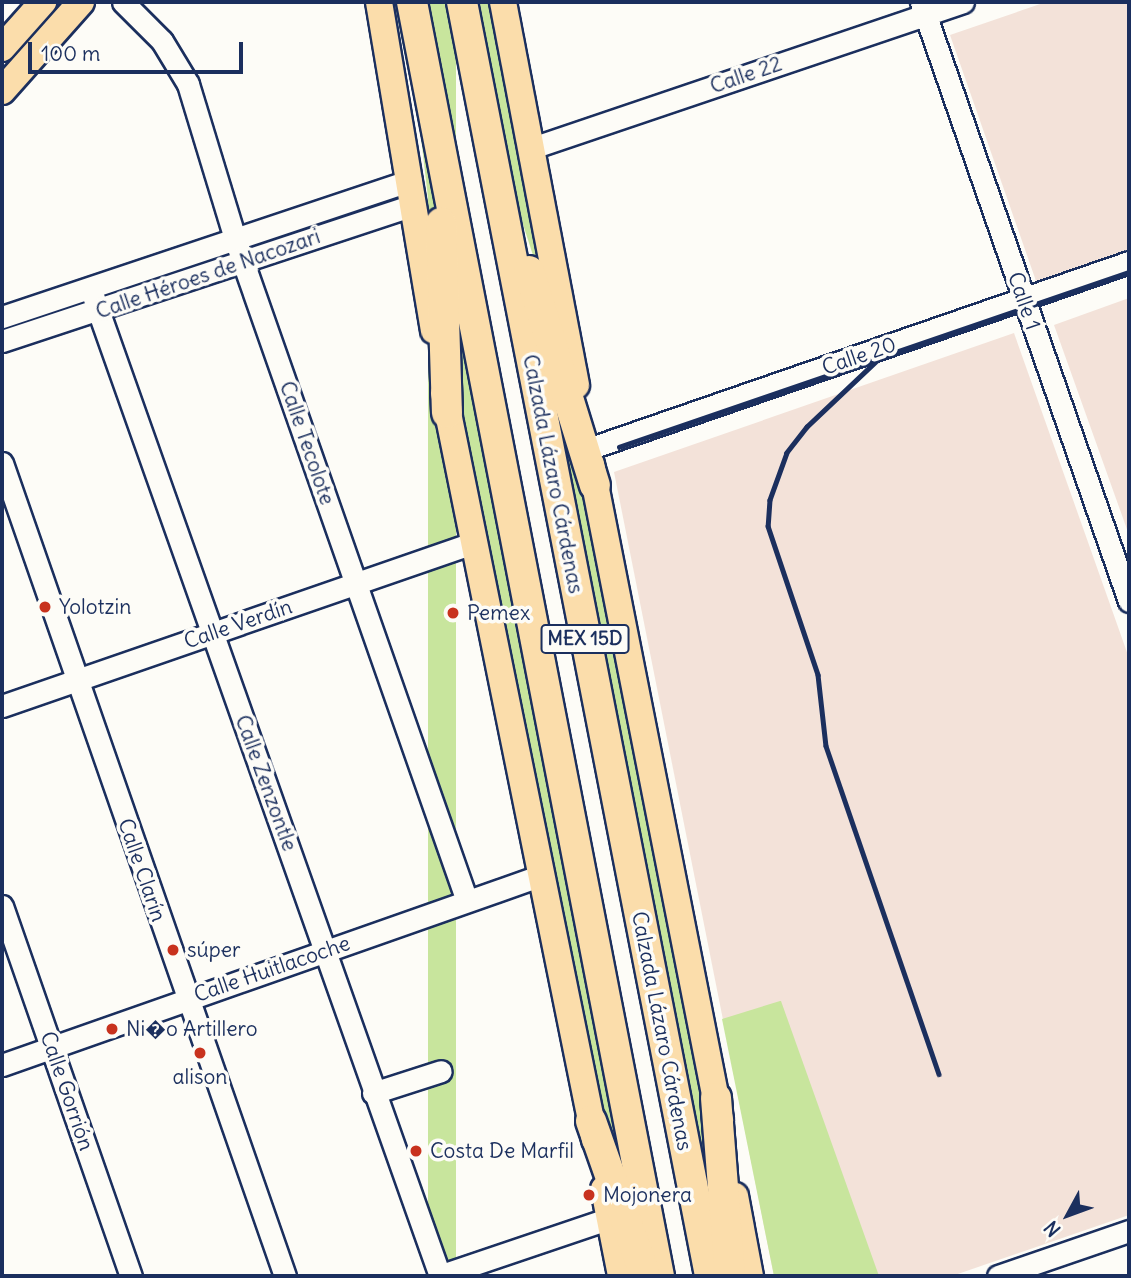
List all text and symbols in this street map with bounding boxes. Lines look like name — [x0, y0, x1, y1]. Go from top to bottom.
scale bar — [32, 28, 247, 72]
text: 100 m — [41, 40, 100, 67]
street label: Calle 22 — [707, 51, 785, 99]
street label: Calle Héroes de Nacozari — [92, 224, 324, 324]
street label: Calle 1 — [1002, 269, 1046, 333]
street label: Calle 20 — [819, 332, 899, 380]
street label: Calzada Lázaro Cárdenas — [517, 352, 589, 596]
street label: Calle Tecolote — [274, 378, 340, 508]
place label: Yolotzin — [59, 594, 131, 620]
street label: Calle Verdín — [181, 594, 295, 654]
marker: Yolotzin — [37, 599, 53, 615]
place label: Pemex — [467, 600, 530, 626]
marker: Pemex — [445, 605, 461, 621]
road number: MEX 15D — [540, 624, 630, 654]
street label: Calle Zenzontle — [230, 712, 302, 854]
street label: Calle Clarín — [113, 815, 171, 925]
street label: Calzada Lázaro Cárdenas — [626, 909, 698, 1153]
street label: Calle Huitlacoche — [191, 930, 353, 1008]
place label: súper — [187, 937, 241, 963]
marker: súper — [165, 942, 181, 958]
place label: Ni�o Artillero — [126, 1016, 258, 1042]
marker: Ni�o Artillero — [104, 1021, 120, 1037]
street label: Calle Gorrión — [35, 1028, 99, 1154]
marker: alison — [192, 1045, 208, 1061]
place label: alison — [173, 1064, 227, 1090]
place label: Costa De Marfil — [430, 1138, 574, 1164]
marker: Costa De Marfil — [408, 1143, 424, 1159]
north arrow — [1033, 1180, 1103, 1250]
place label: Mojonera — [603, 1182, 692, 1208]
marker: Mojonera — [581, 1187, 597, 1203]
text: N — [1039, 1216, 1066, 1242]

